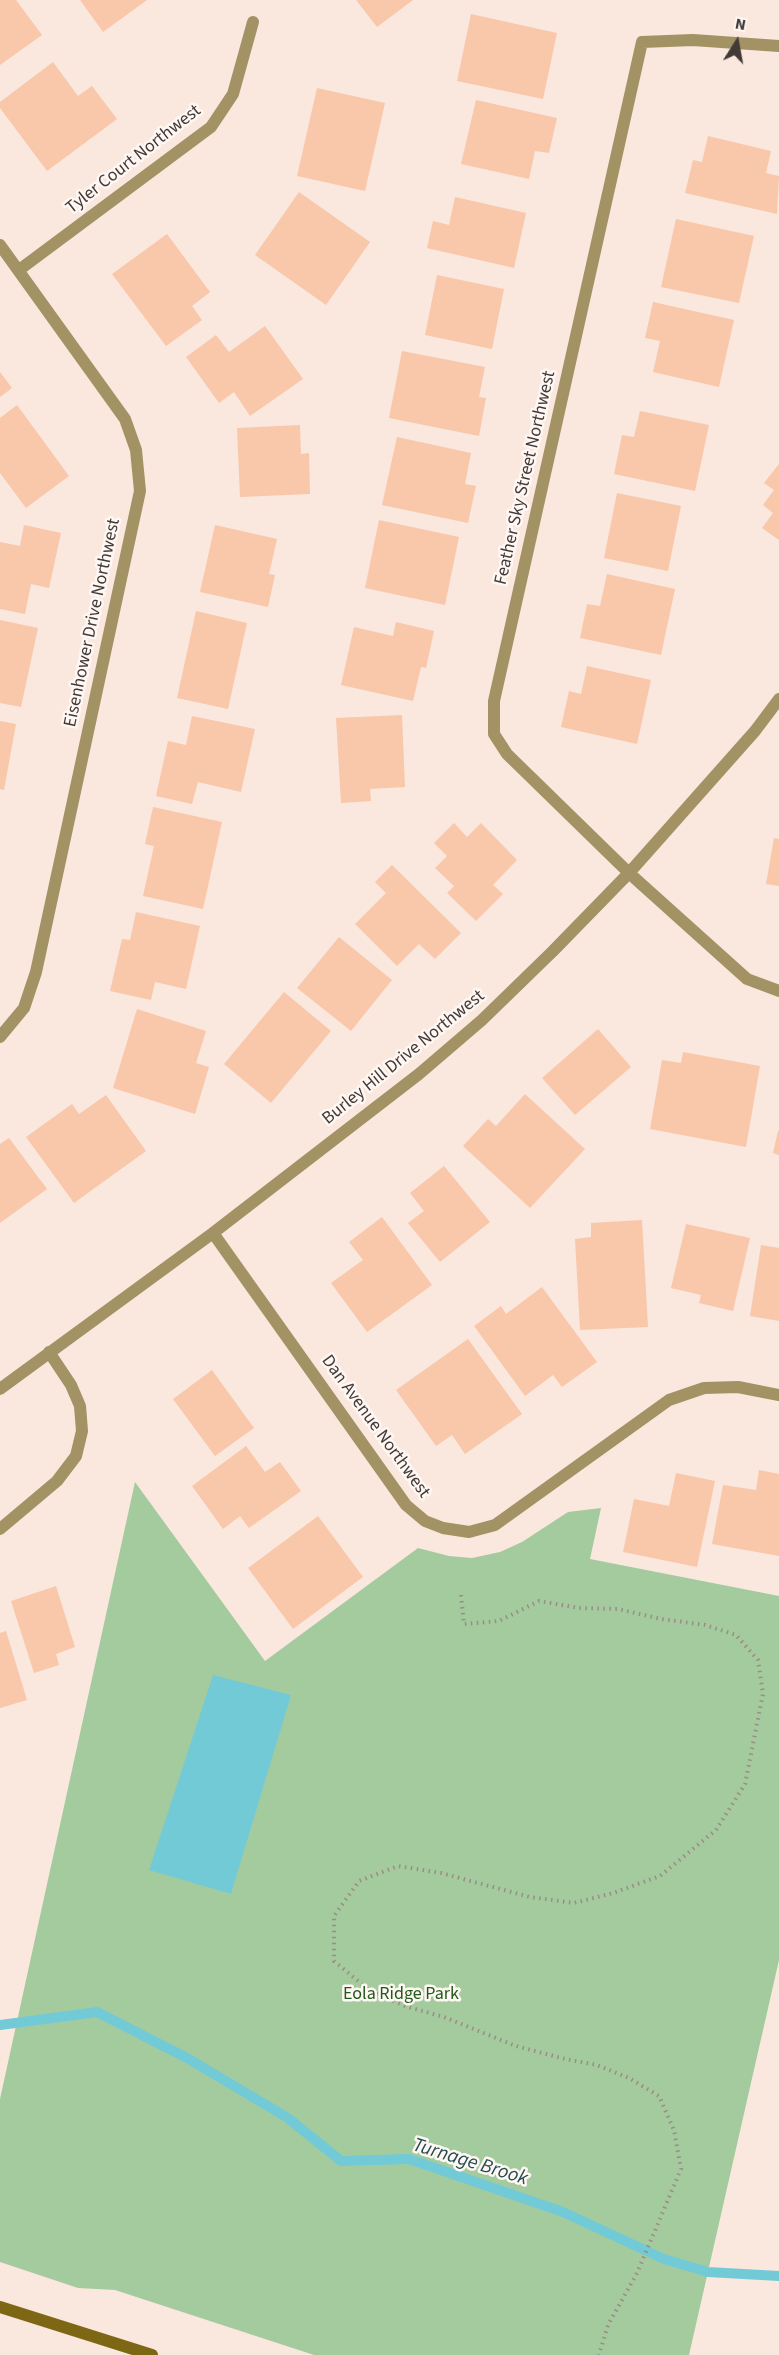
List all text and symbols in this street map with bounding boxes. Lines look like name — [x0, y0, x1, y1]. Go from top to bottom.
north arrow — [707, 12, 767, 72]
text: N — [733, 13, 748, 36]
street label: Tyler Court Northwest — [62, 101, 206, 219]
street label: Feather Sky Street Northwest — [491, 369, 561, 587]
street label: Eisenhower Drive Northwest — [60, 517, 126, 729]
street label: Burley Hill Drive Northwest — [319, 986, 489, 1130]
street label: Dan Avenue Northwest — [316, 1351, 434, 1503]
park label: Eola Ridge Park — [343, 1984, 459, 2006]
water label: Turnage Brook — [410, 2134, 530, 2192]

